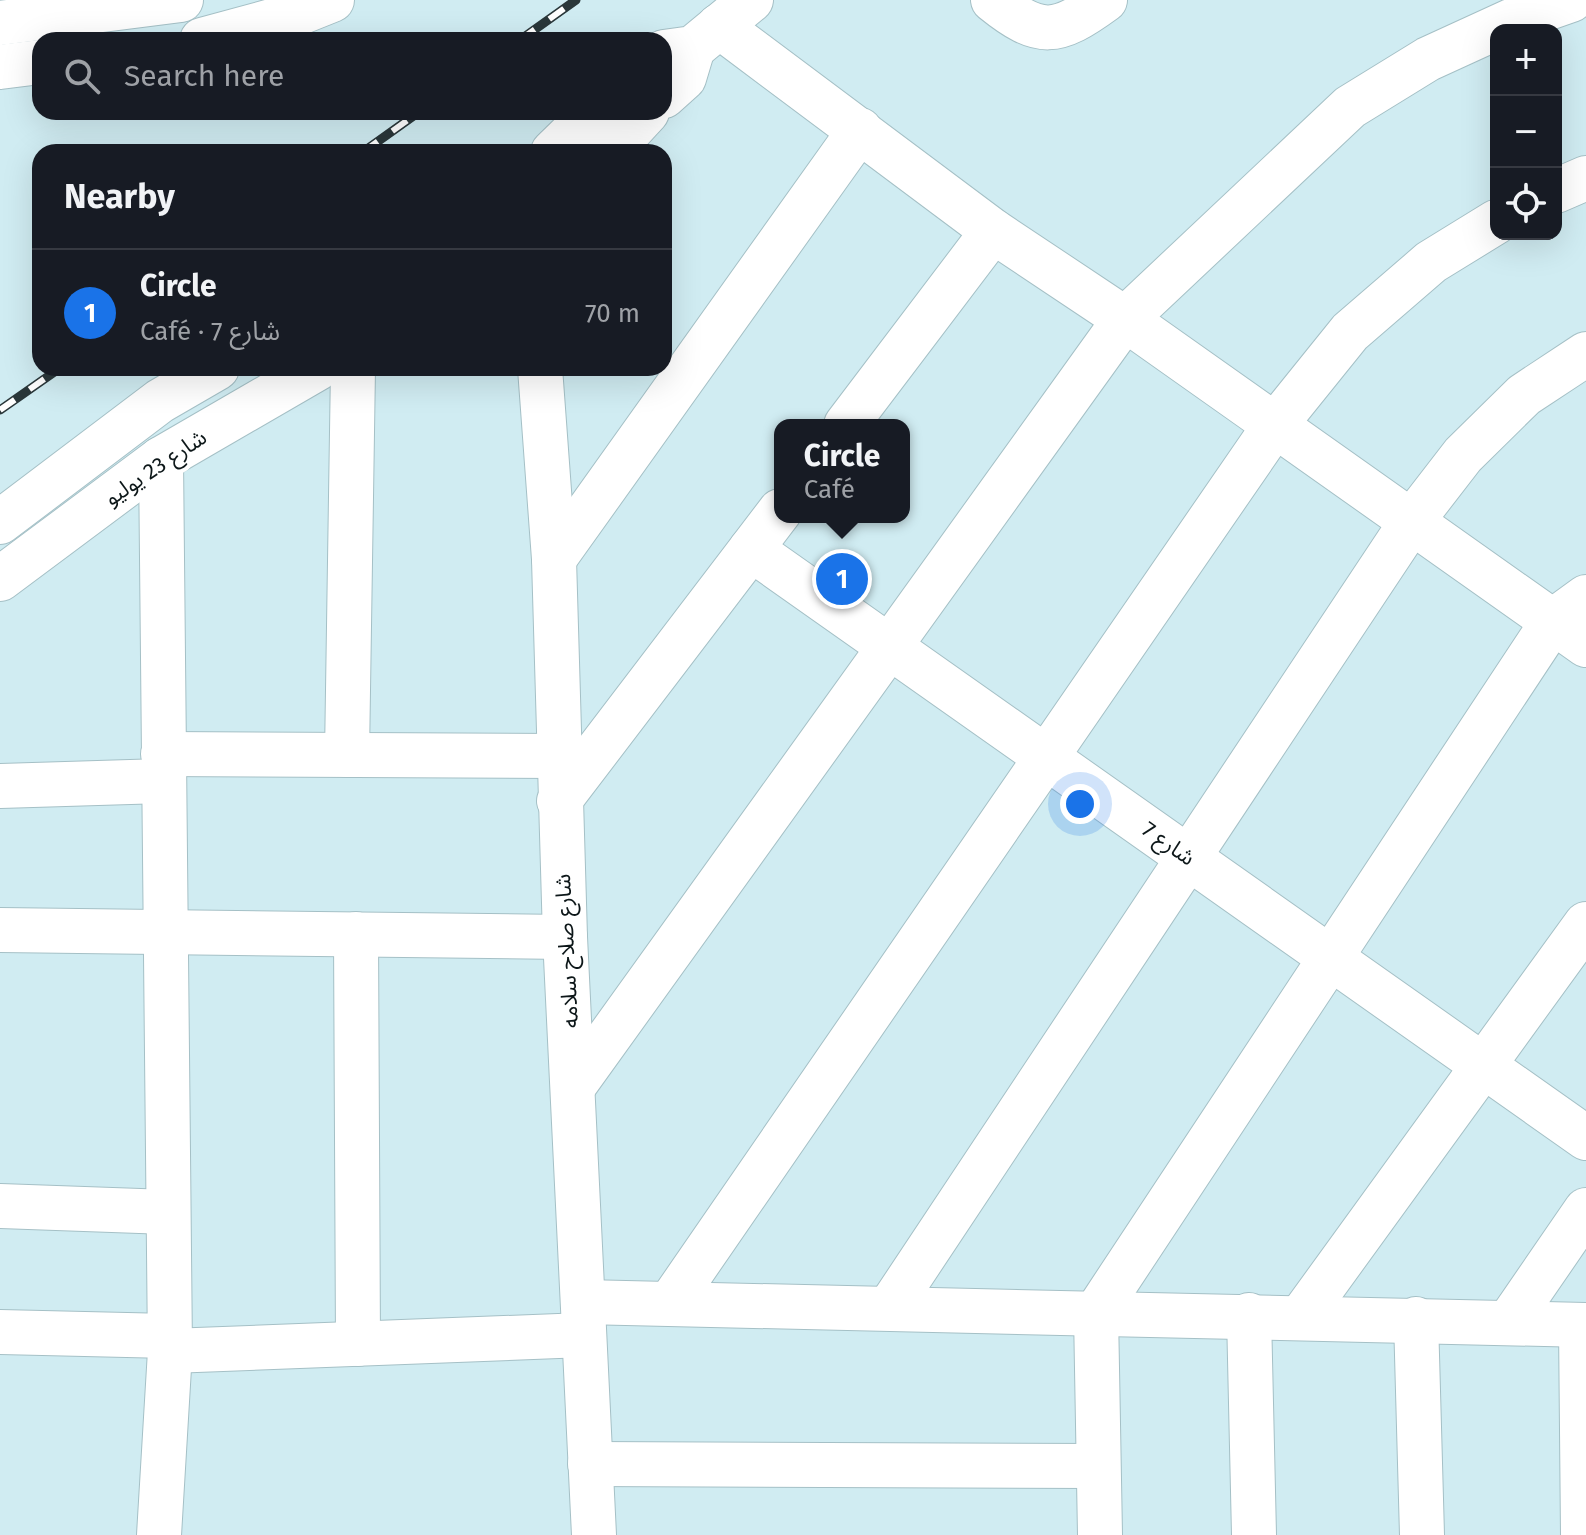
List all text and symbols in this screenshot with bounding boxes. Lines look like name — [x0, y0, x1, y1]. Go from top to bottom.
map controls — [1490, 24, 1562, 240]
button: + — [1490, 24, 1562, 96]
search box — [32, 32, 672, 120]
icon: search — [60, 54, 104, 98]
text: Search here — [124, 58, 284, 94]
button: − — [1490, 96, 1562, 168]
button: locate — [1490, 168, 1562, 240]
text: Nearby — [64, 176, 175, 217]
text: Circle — [140, 268, 217, 304]
text: 1 — [84, 298, 96, 329]
text: 70 m — [585, 298, 640, 329]
text: Café · شارع 7 — [140, 316, 280, 347]
popup — [774, 419, 910, 523]
street label: شارع 23 يوليو — [99, 423, 213, 514]
text: Circle — [804, 438, 880, 474]
text: Café — [804, 474, 855, 505]
pin: 1 — [816, 549, 868, 609]
your location — [1060, 784, 1100, 824]
street label: شارع 7 — [1135, 816, 1200, 874]
street label: شارع صلاح سلامه — [549, 873, 587, 1029]

